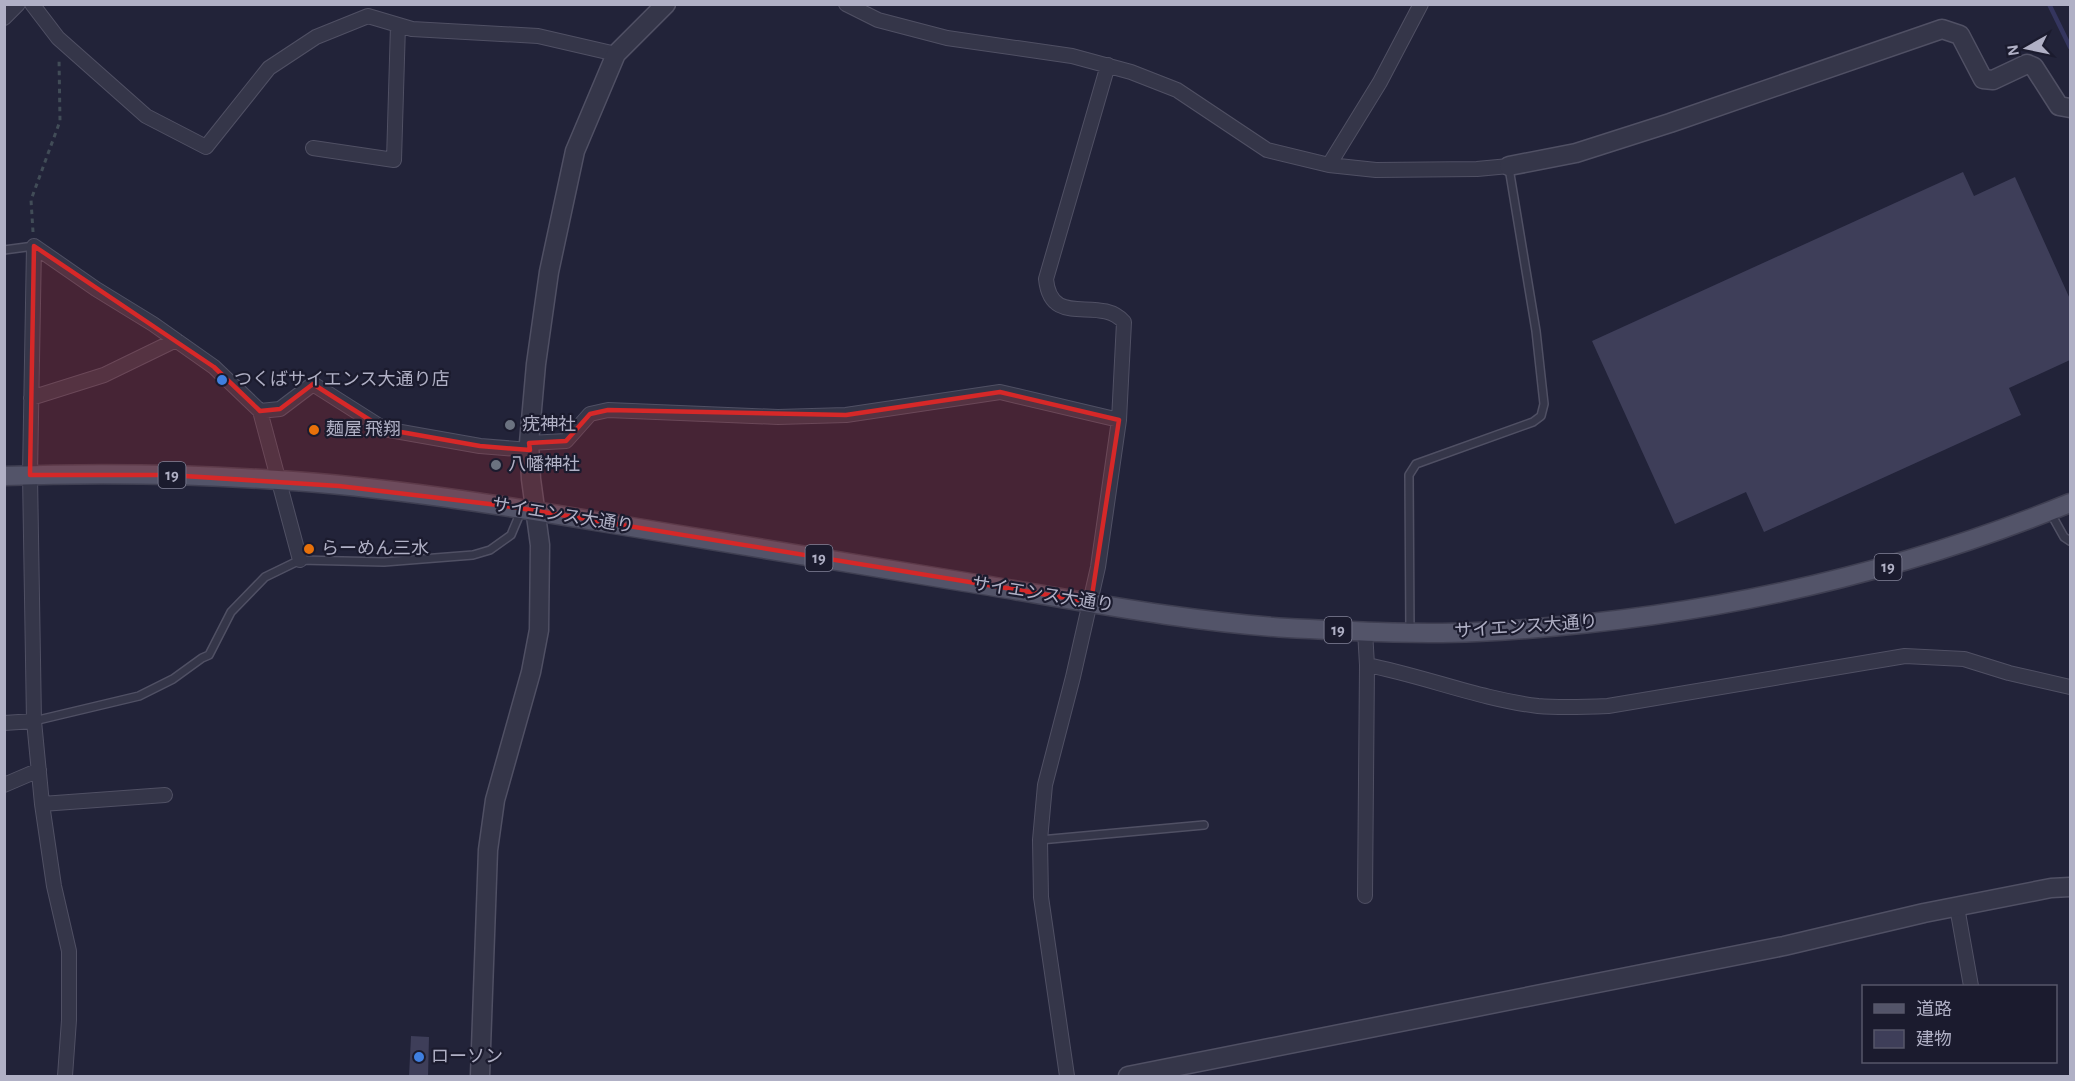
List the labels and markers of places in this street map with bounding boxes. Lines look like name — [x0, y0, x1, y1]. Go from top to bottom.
place label: つくばサイエンス大通り店 — [234, 370, 449, 389]
marker: つくばサイエンス大通り店 — [215, 373, 229, 387]
place label: 疣神社 — [522, 415, 576, 434]
marker: 疣神社 — [503, 418, 517, 432]
place label: 麺屋 飛翔 — [326, 420, 401, 439]
marker: 麺屋 飛翔 — [307, 423, 321, 437]
place label: 八幡神社 — [508, 455, 580, 474]
marker: 八幡神社 — [489, 458, 503, 472]
place label: らーめん三水 — [321, 539, 429, 558]
marker: らーめん三水 — [302, 542, 316, 556]
place label: ローソン — [431, 1048, 503, 1066]
marker: ローソン — [412, 1050, 426, 1064]

